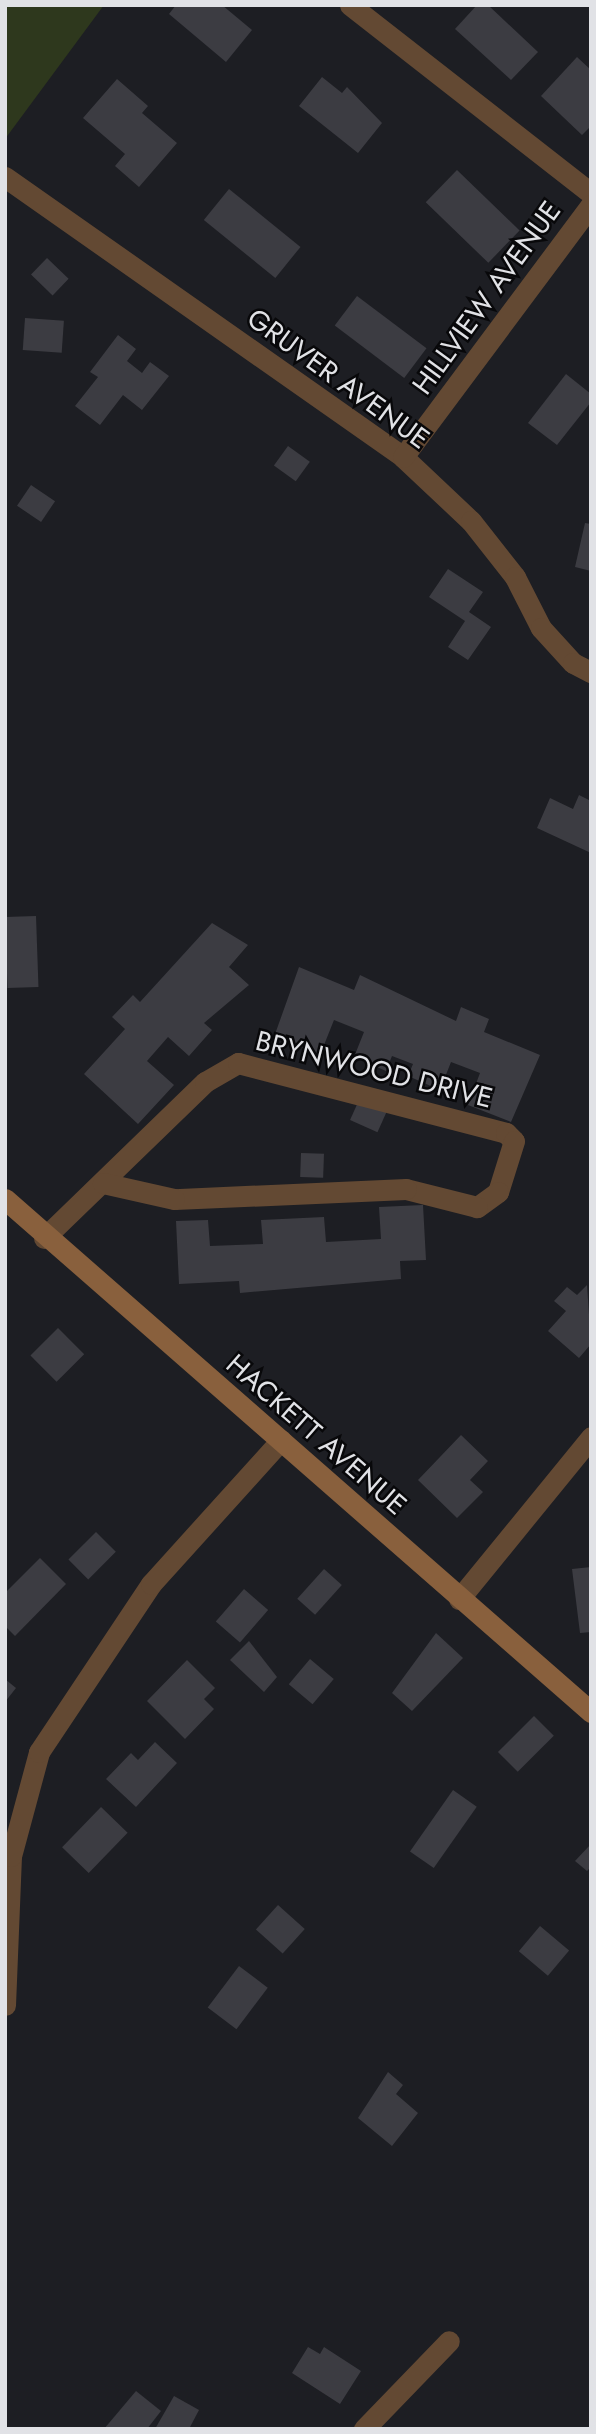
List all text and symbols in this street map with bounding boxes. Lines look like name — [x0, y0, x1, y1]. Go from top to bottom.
street label: HILLVIEW AVENUE — [406, 195, 568, 401]
street label: GRUVER AVENUE — [240, 302, 436, 456]
street label: BRYNWOOD DRIVE — [252, 1024, 496, 1116]
street label: HACKETT AVENUE — [219, 1348, 413, 1522]

